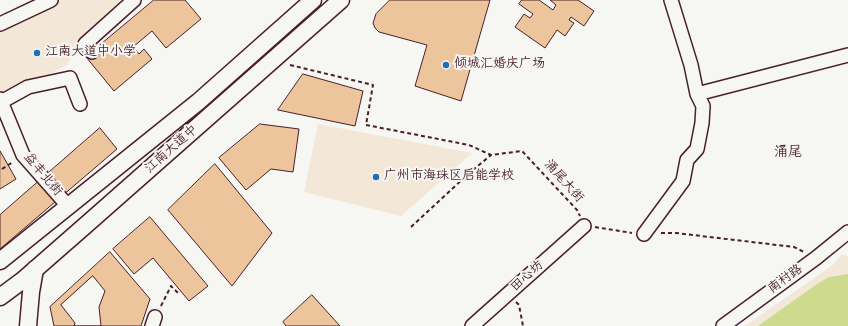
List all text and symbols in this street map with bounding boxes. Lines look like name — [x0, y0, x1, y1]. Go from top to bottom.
place label: 江南大道中小学 — [45, 45, 136, 61]
marker: 江南大道中小学 — [32, 48, 42, 58]
place label: 倾城汇婚庆广场 — [454, 57, 545, 73]
marker: 倾城汇婚庆广场 — [441, 60, 451, 70]
street label: 江南大道中 — [142, 123, 202, 177]
district label: 涌尾 — [774, 146, 802, 162]
street label: 益丰北街 — [19, 150, 65, 200]
street label: 涌尾大街 — [540, 157, 586, 207]
place label: 广州市海珠区启能学校 — [384, 169, 514, 185]
marker: 广州市海珠区启能学校 — [371, 172, 381, 182]
street label: 田心坊 — [508, 258, 548, 296]
street label: 南村路 — [766, 262, 806, 298]

